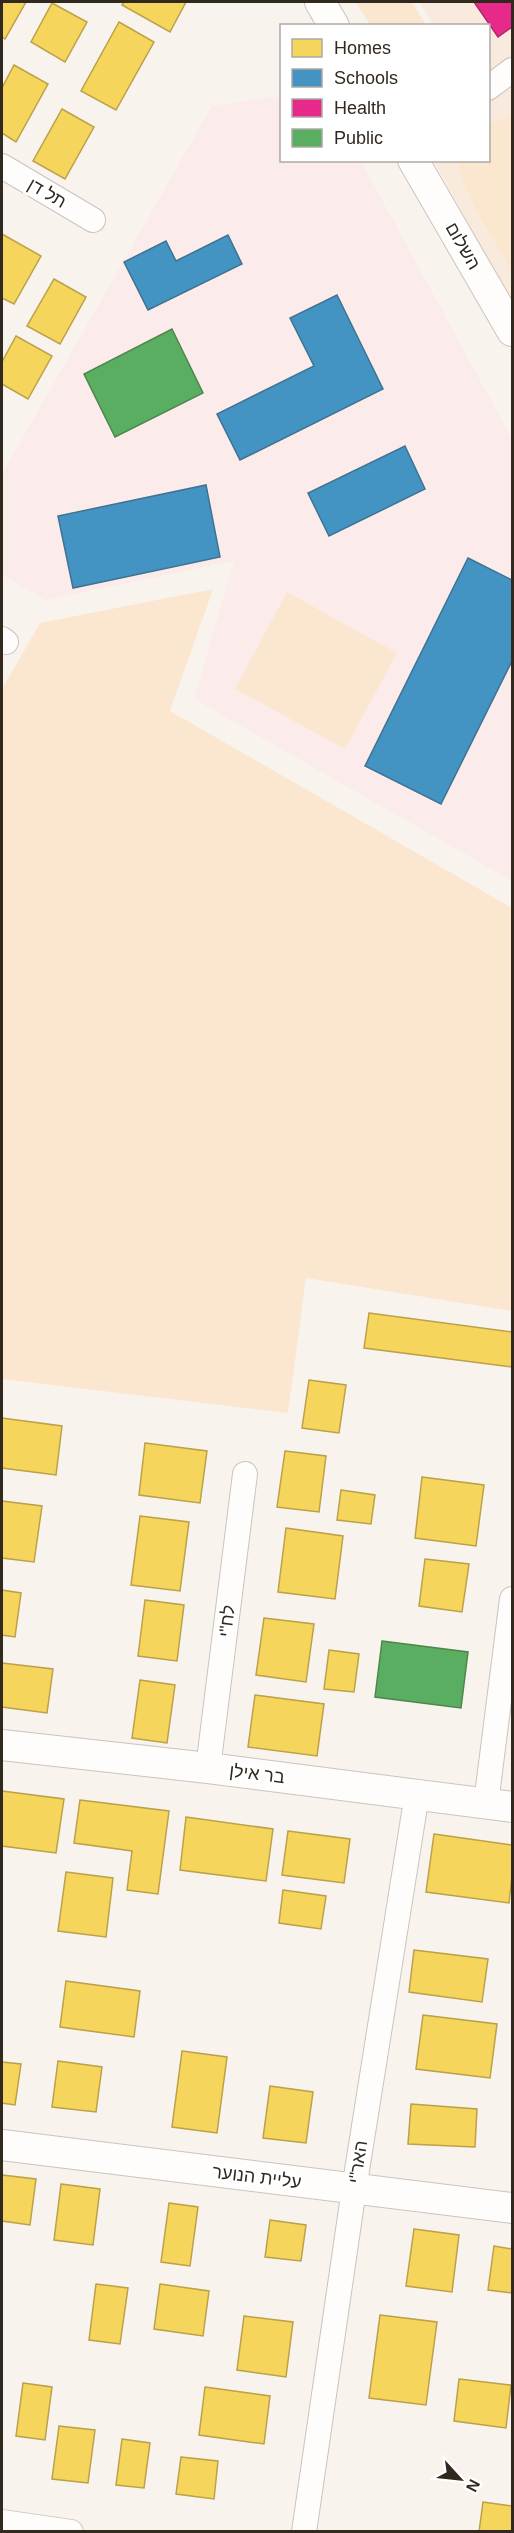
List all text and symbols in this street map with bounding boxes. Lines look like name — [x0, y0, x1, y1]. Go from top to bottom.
legend — [280, 24, 490, 162]
text: Homes — [334, 38, 391, 58]
text: Schools — [334, 68, 398, 88]
text: Health — [334, 98, 386, 118]
text: Public — [334, 128, 383, 148]
street label: תל דן — [24, 174, 70, 212]
street label: השלום — [442, 219, 484, 273]
street label: לח"י — [215, 1604, 239, 1638]
street label: בר אילן — [228, 1761, 286, 1787]
street label: האר"י — [345, 2139, 371, 2185]
street label: עליית הנוער — [211, 2162, 303, 2192]
north arrow — [430, 2449, 490, 2509]
text: N — [463, 2477, 483, 2495]

